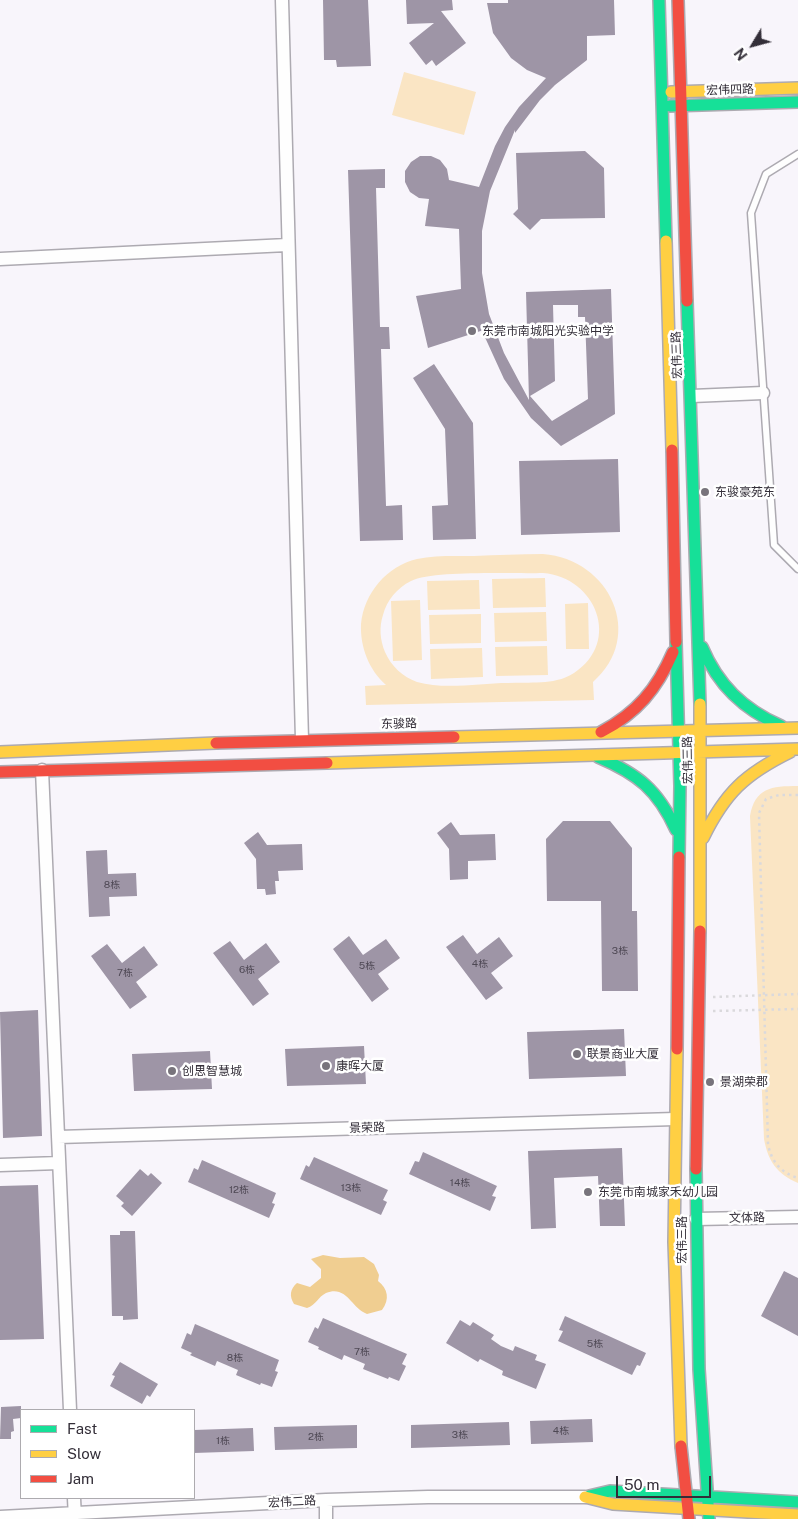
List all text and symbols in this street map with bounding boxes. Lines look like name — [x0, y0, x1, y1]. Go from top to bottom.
north arrow — [728, 20, 778, 70]
text: N — [731, 45, 751, 63]
street label: 宏伟四路 — [706, 82, 754, 98]
place label: 东莞市南城阳光实验中学 — [482, 324, 614, 338]
marker: 东莞市南城阳光实验中学 — [466, 325, 478, 337]
street label: 宏伟三路 — [669, 331, 685, 379]
place label: 东骏豪苑东 — [715, 485, 775, 499]
marker: 东骏豪苑东 — [699, 486, 711, 498]
street label: 东骏路 — [381, 716, 417, 732]
street label: 宏伟三路 — [680, 736, 696, 784]
house number: 8栋 — [104, 879, 120, 891]
house number: 3栋 — [612, 945, 628, 957]
house number: 4栋 — [472, 958, 488, 970]
house number: 5栋 — [359, 960, 375, 972]
house number: 6栋 — [239, 964, 255, 976]
house number: 7栋 — [117, 967, 133, 979]
place label: 联景商业大厦 — [587, 1047, 659, 1061]
marker: 联景商业大厦 — [571, 1048, 583, 1060]
place label: 康晖大厦 — [336, 1059, 384, 1073]
marker: 康晖大厦 — [320, 1060, 332, 1072]
place label: 创思智慧城 — [182, 1064, 242, 1078]
marker: 创思智慧城 — [166, 1065, 178, 1077]
place label: 景湖荣郡 — [720, 1075, 768, 1089]
marker: 景湖荣郡 — [704, 1076, 716, 1088]
street label: 景荣路 — [349, 1120, 385, 1136]
house number: 14栋 — [450, 1177, 470, 1189]
house number: 13栋 — [341, 1182, 361, 1194]
house number: 12栋 — [229, 1184, 249, 1196]
place label: 东莞市南城家禾幼儿园 — [598, 1185, 718, 1199]
marker: 东莞市南城家禾幼儿园 — [582, 1186, 594, 1198]
street label: 文体路 — [729, 1210, 765, 1226]
street label: 宏伟三路 — [675, 1216, 689, 1264]
house number: 5栋 — [587, 1338, 603, 1350]
house number: 7栋 — [354, 1346, 370, 1358]
house number: 8栋 — [227, 1352, 243, 1364]
legend — [20, 1409, 195, 1499]
text: Fast — [67, 1420, 97, 1437]
house number: 4栋 — [553, 1425, 569, 1437]
house number: 3栋 — [452, 1429, 468, 1441]
house number: 2栋 — [308, 1431, 324, 1443]
house number: 1栋 — [216, 1435, 230, 1447]
text: Slow — [67, 1445, 101, 1462]
scale bar — [618, 1466, 713, 1498]
text: Jam — [67, 1470, 94, 1487]
text: 50 m — [624, 1476, 659, 1493]
street label: 宏伟二路 — [268, 1494, 316, 1510]

